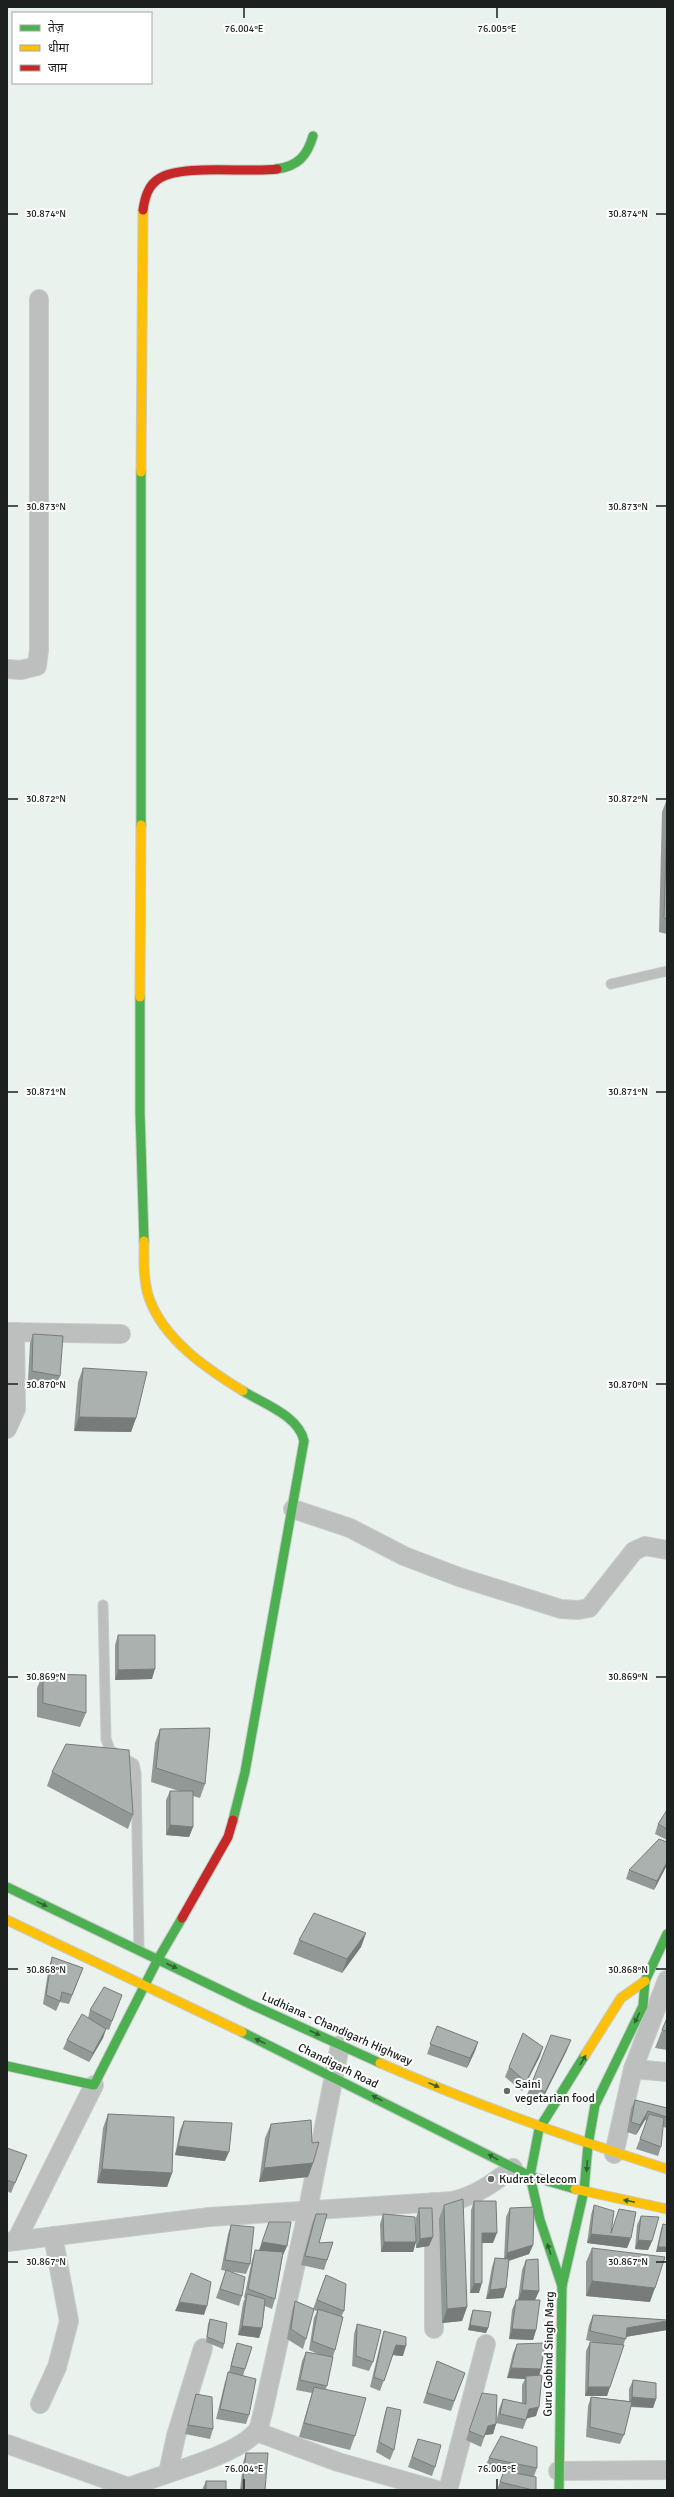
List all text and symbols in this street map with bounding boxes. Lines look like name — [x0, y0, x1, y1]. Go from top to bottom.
legend — [12, 12, 152, 84]
text: तेज़ — [48, 20, 65, 36]
text: 76.004°E — [225, 23, 264, 35]
text: 76.005°E — [478, 23, 517, 35]
text: धीमा — [48, 40, 70, 56]
text: जाम — [48, 61, 68, 76]
text: 30.874°N — [26, 208, 66, 220]
text: 30.874°N — [608, 208, 648, 220]
text: 30.873°N — [26, 501, 66, 513]
text: 30.873°N — [608, 501, 648, 513]
text: 30.872°N — [26, 793, 66, 805]
text: 30.872°N — [608, 793, 648, 805]
text: 30.871°N — [26, 1086, 66, 1098]
text: 30.871°N — [608, 1086, 648, 1098]
text: 30.870°N — [26, 1379, 66, 1391]
text: 30.870°N — [608, 1379, 648, 1391]
text: 30.869°N — [26, 1671, 66, 1683]
text: 30.869°N — [608, 1671, 648, 1683]
one-way arrow — [36, 1901, 48, 1907]
one-way arrow — [166, 1963, 178, 1969]
text: 30.868°N — [26, 1964, 66, 1976]
text: 30.868°N — [608, 1964, 648, 1976]
street label: Ludhiana - Chandigarh Highway — [259, 1989, 415, 2069]
one-way arrow — [634, 2013, 640, 2024]
one-way arrow — [309, 2030, 321, 2036]
one-way arrow — [254, 2038, 266, 2044]
street label: Chandigarh Road — [295, 2040, 381, 2092]
one-way arrow — [579, 2055, 587, 2065]
place label: Saini vegetarian food — [515, 2077, 595, 2106]
one-way arrow — [429, 2082, 441, 2088]
marker: Saini vegetarian food — [502, 2086, 512, 2096]
one-way arrow — [371, 2095, 383, 2101]
one-way arrow — [487, 2154, 498, 2160]
one-way arrow — [583, 2160, 590, 2172]
place label: Kudrat telecom — [499, 2172, 577, 2187]
marker: Kudrat telecom — [486, 2174, 496, 2184]
one-way arrow — [623, 2197, 635, 2203]
one-way arrow — [546, 2243, 552, 2255]
text: 30.867°N — [26, 2256, 66, 2268]
text: 30.867°N — [608, 2256, 648, 2268]
street label: Guru Gobind Singh Marg — [540, 2291, 558, 2417]
text: 76.004°E — [225, 2463, 264, 2475]
text: 76.005°E — [478, 2463, 517, 2475]

